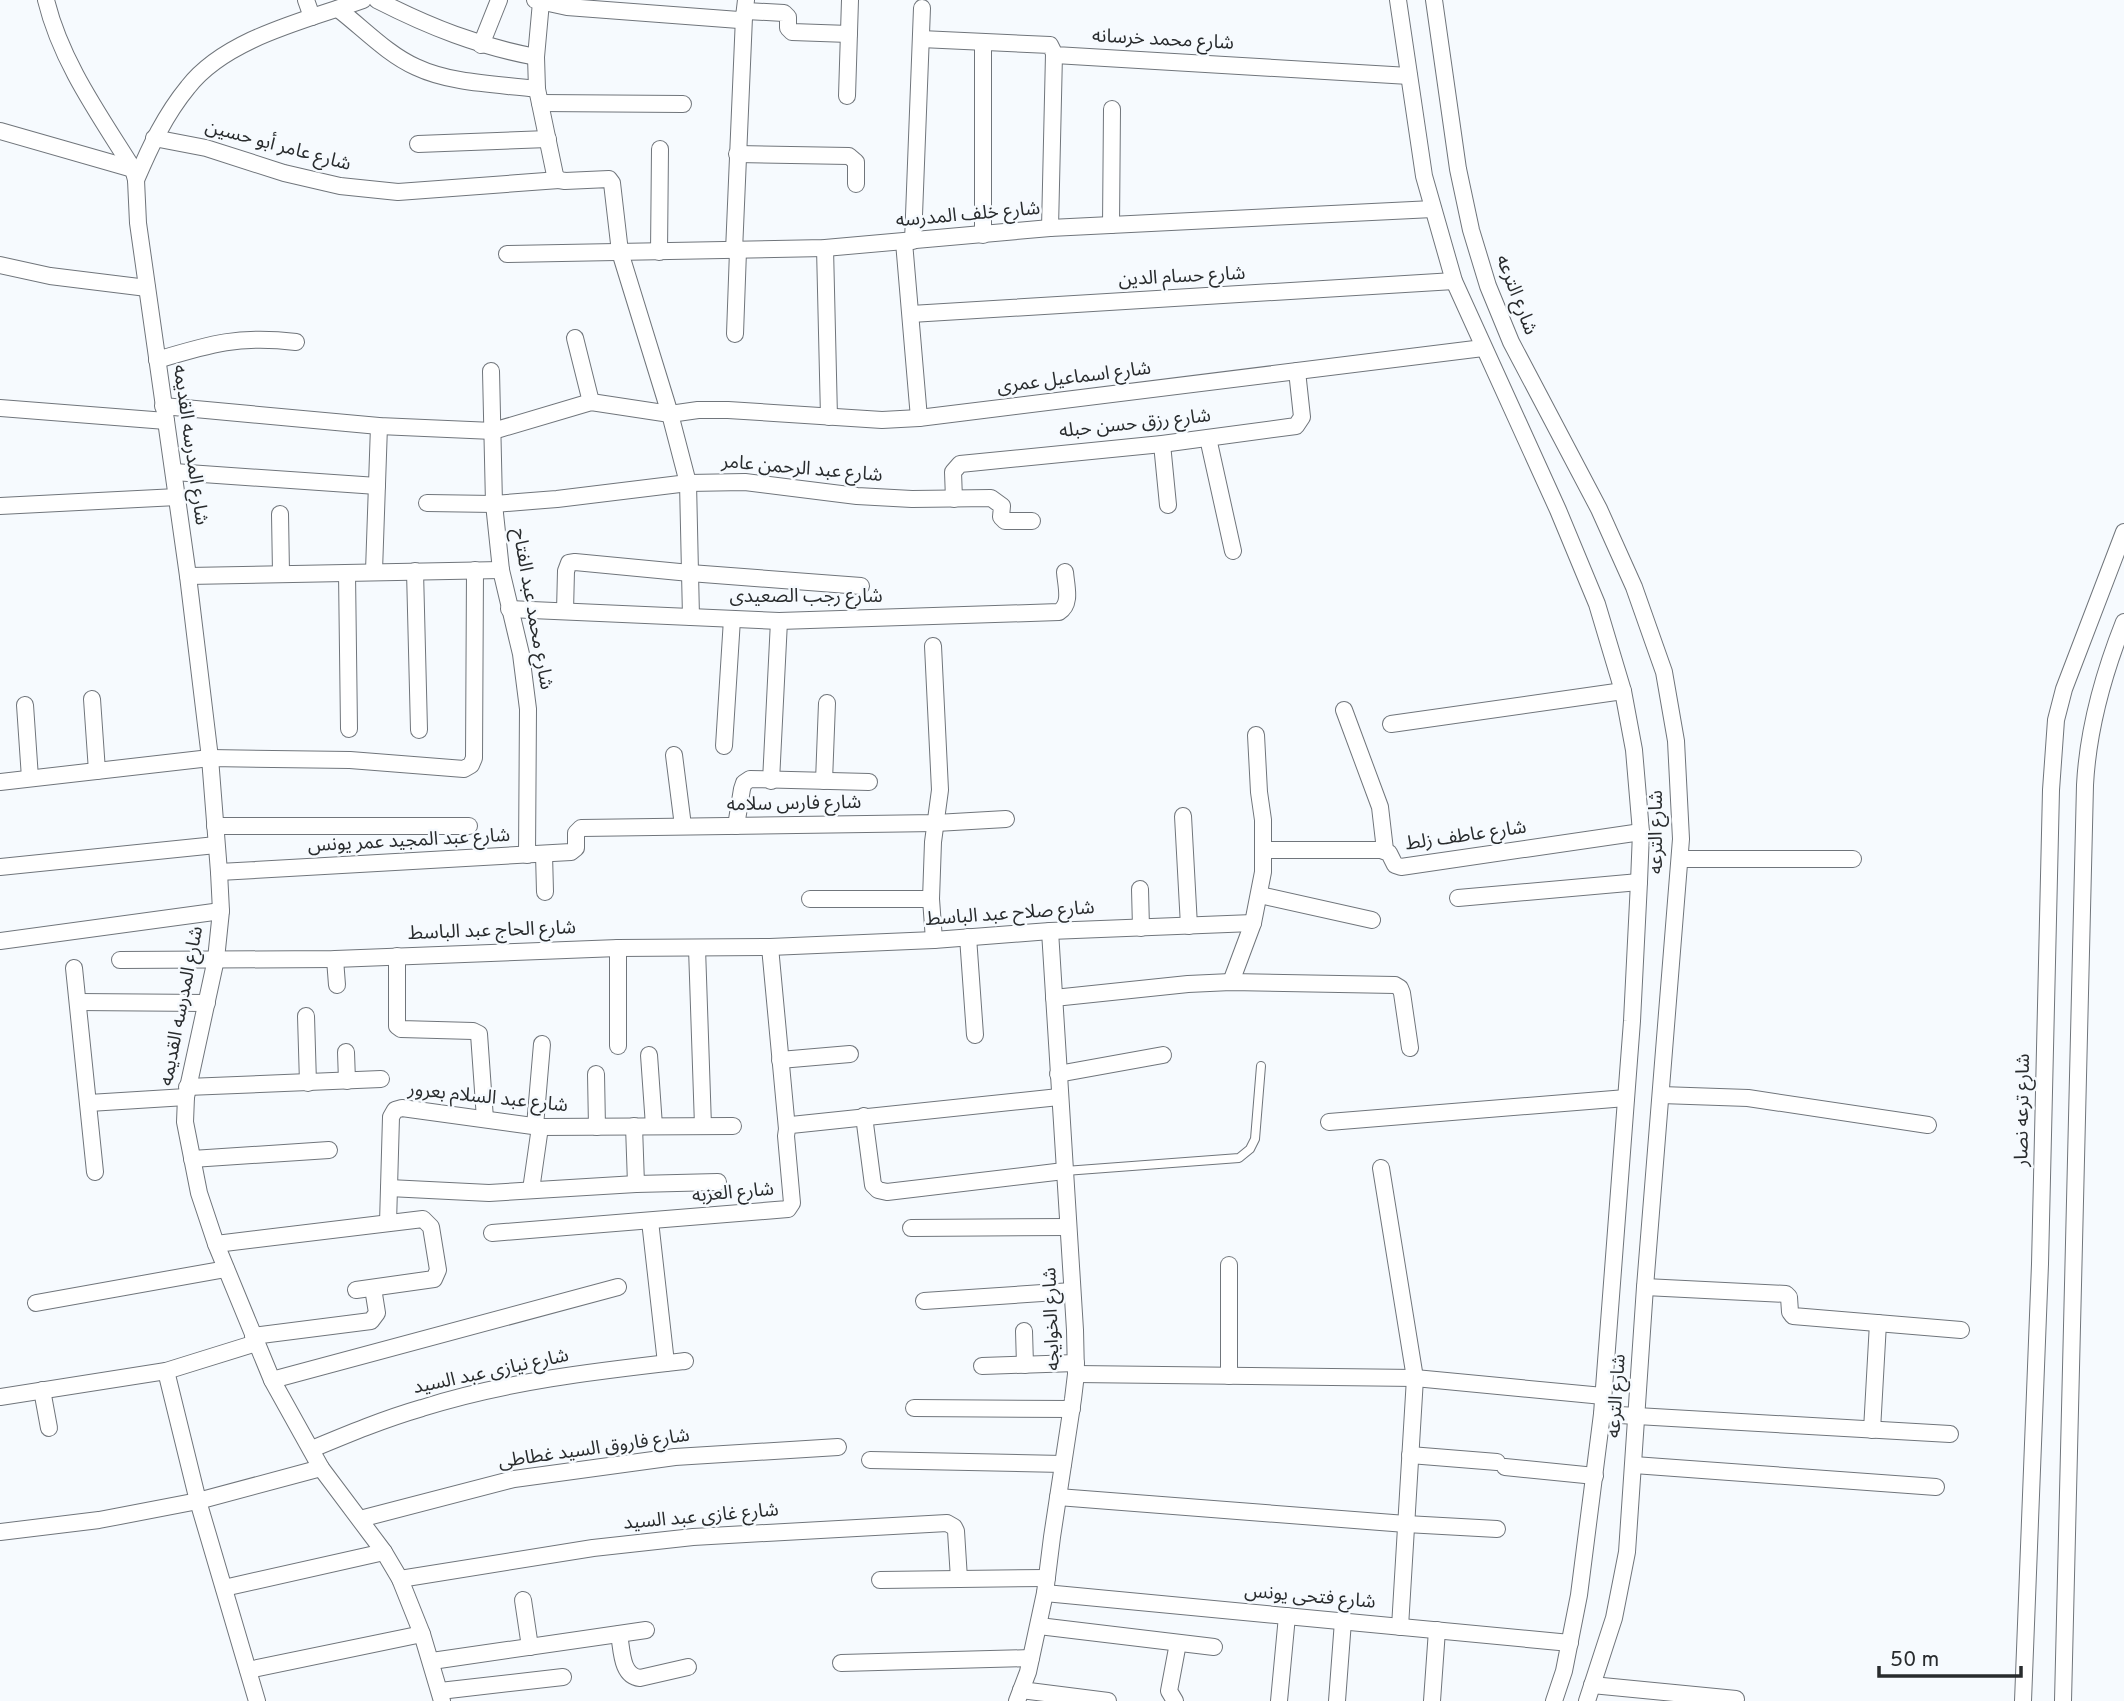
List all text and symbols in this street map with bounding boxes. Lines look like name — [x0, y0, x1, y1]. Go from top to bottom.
street label: شارع محمد خرسانه — [1091, 24, 1235, 56]
street label: شارع عامر أبو حسين — [203, 115, 354, 177]
street label: شارع خلف المدرسه — [895, 197, 1041, 233]
street label: شارع الترعه — [1490, 252, 1542, 338]
street label: شارع حسام الدين — [1118, 262, 1246, 293]
street label: شارع اسماعيل عمرى — [996, 357, 1152, 399]
street label: شارع المدرسه القديمه — [167, 363, 213, 527]
street label: شارع رزق حسن حبله — [1058, 404, 1212, 444]
street label: شارع عبد الرحمن عامر — [720, 450, 883, 488]
street label: شارع محمد عبد الفتاح — [506, 526, 558, 692]
street label: شارع رجب الصعيدى — [729, 585, 883, 609]
street label: شارع الترعه — [1645, 790, 1669, 874]
street label: شارع فارس سلامه — [726, 791, 862, 817]
street label: شارع عاطف زلط — [1404, 816, 1528, 856]
street label: شارع عبد المجيد عمر يونس — [307, 824, 511, 858]
street label: شارع صلاح عبد الباسط — [925, 896, 1095, 932]
street label: شارع الحاج عبد الباسط — [408, 916, 576, 946]
street label: شارع المدرسه القديمه — [155, 924, 209, 1088]
street label: شارع ترعه نصار — [2010, 1053, 2036, 1168]
street label: شارع عبد السلام بعرور — [406, 1078, 569, 1119]
street label: شارع العزبه — [691, 1177, 775, 1209]
street label: شارع الخوايجه — [1038, 1267, 1066, 1371]
street label: شارع نيازى عبد السيد — [411, 1344, 571, 1400]
street label: شارع الترعه — [1602, 1353, 1632, 1439]
street label: شارع فاروق السيد غطاطى — [497, 1424, 691, 1474]
street label: شارع غازى عبد السيد — [622, 1498, 780, 1536]
street label: شارع فتحى يونس — [1243, 1579, 1377, 1615]
scale bar — [1879, 1634, 2021, 1678]
text: 50 m — [1890, 1647, 1939, 1674]

